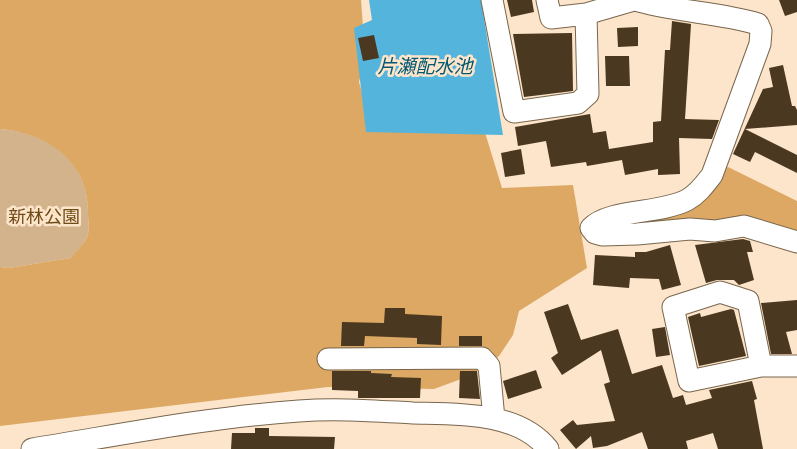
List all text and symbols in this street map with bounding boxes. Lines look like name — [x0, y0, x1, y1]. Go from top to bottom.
water label: 片瀬配水池 — [377, 54, 474, 78]
park label: 新林公園 — [8, 205, 80, 228]

